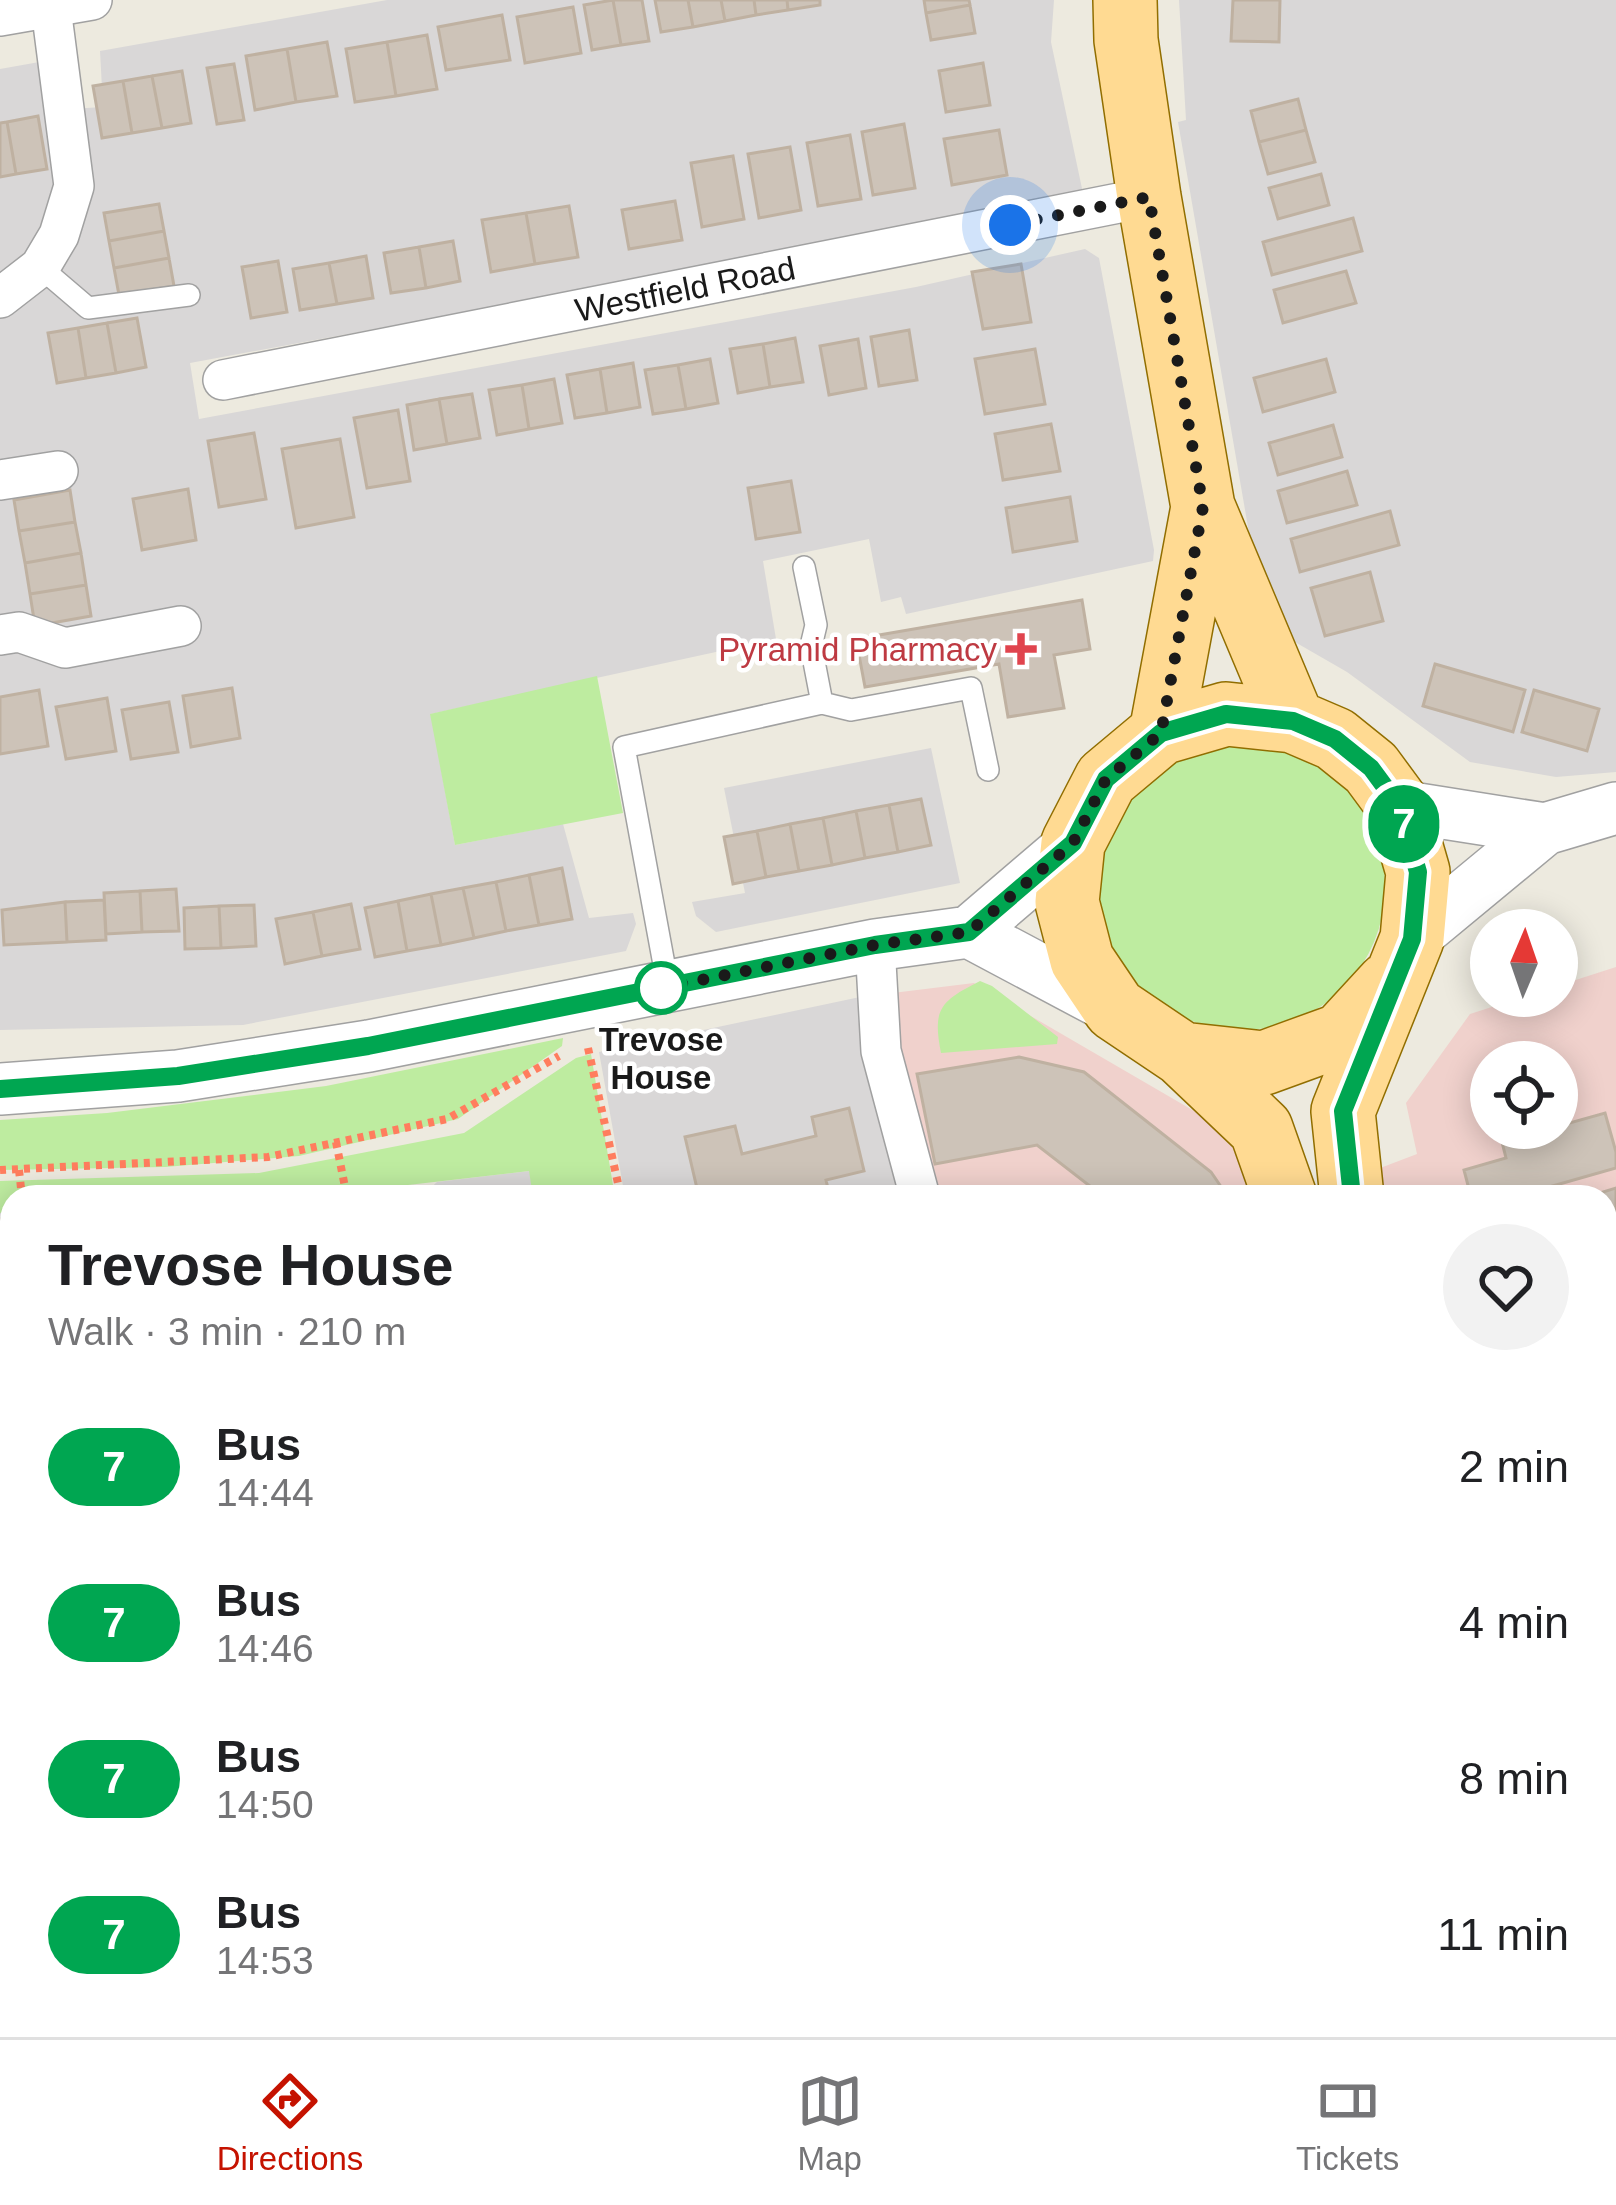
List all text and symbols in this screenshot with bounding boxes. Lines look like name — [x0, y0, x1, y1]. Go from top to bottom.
your location — [980, 195, 1040, 255]
street label: Westfield Road — [572, 249, 798, 329]
place label: Pyramid Pharmacy — [718, 631, 997, 668]
marker: Pyramid Pharmacy — [1008, 636, 1034, 662]
line badge: 7 — [1365, 785, 1443, 863]
text: 7 — [1392, 800, 1416, 847]
north arrow — [1470, 909, 1578, 1017]
map controls — [1470, 909, 1578, 1149]
marker: Trevose House — [636, 963, 686, 1013]
place label: Trevose House — [599, 1021, 723, 1096]
button: locate — [1470, 1041, 1578, 1149]
button: heart — [1443, 1224, 1569, 1350]
text: Trevose House — [48, 1233, 454, 1297]
text: Walk · 3 min · 210 m — [48, 1310, 406, 1353]
text: Bus — [216, 1419, 301, 1470]
text: 2 min — [1459, 1441, 1569, 1492]
text: 7 — [102, 1443, 126, 1490]
text: 14:44 — [216, 1471, 314, 1514]
text: Bus — [216, 1575, 301, 1626]
text: 4 min — [1459, 1597, 1569, 1648]
text: 7 — [102, 1599, 126, 1646]
text: 14:46 — [216, 1627, 314, 1670]
text: Bus — [216, 1731, 301, 1782]
text: 8 min — [1459, 1753, 1569, 1804]
text: 7 — [102, 1755, 126, 1802]
text: 14:50 — [216, 1783, 314, 1826]
text: Bus — [216, 1887, 301, 1938]
text: 11 min — [1437, 1909, 1569, 1960]
text: 7 — [102, 1911, 126, 1958]
text: 14:53 — [216, 1939, 314, 1982]
tab: Directions — [217, 2068, 363, 2178]
tab: Map — [797, 2068, 863, 2178]
tab: Tickets — [1296, 2068, 1399, 2178]

